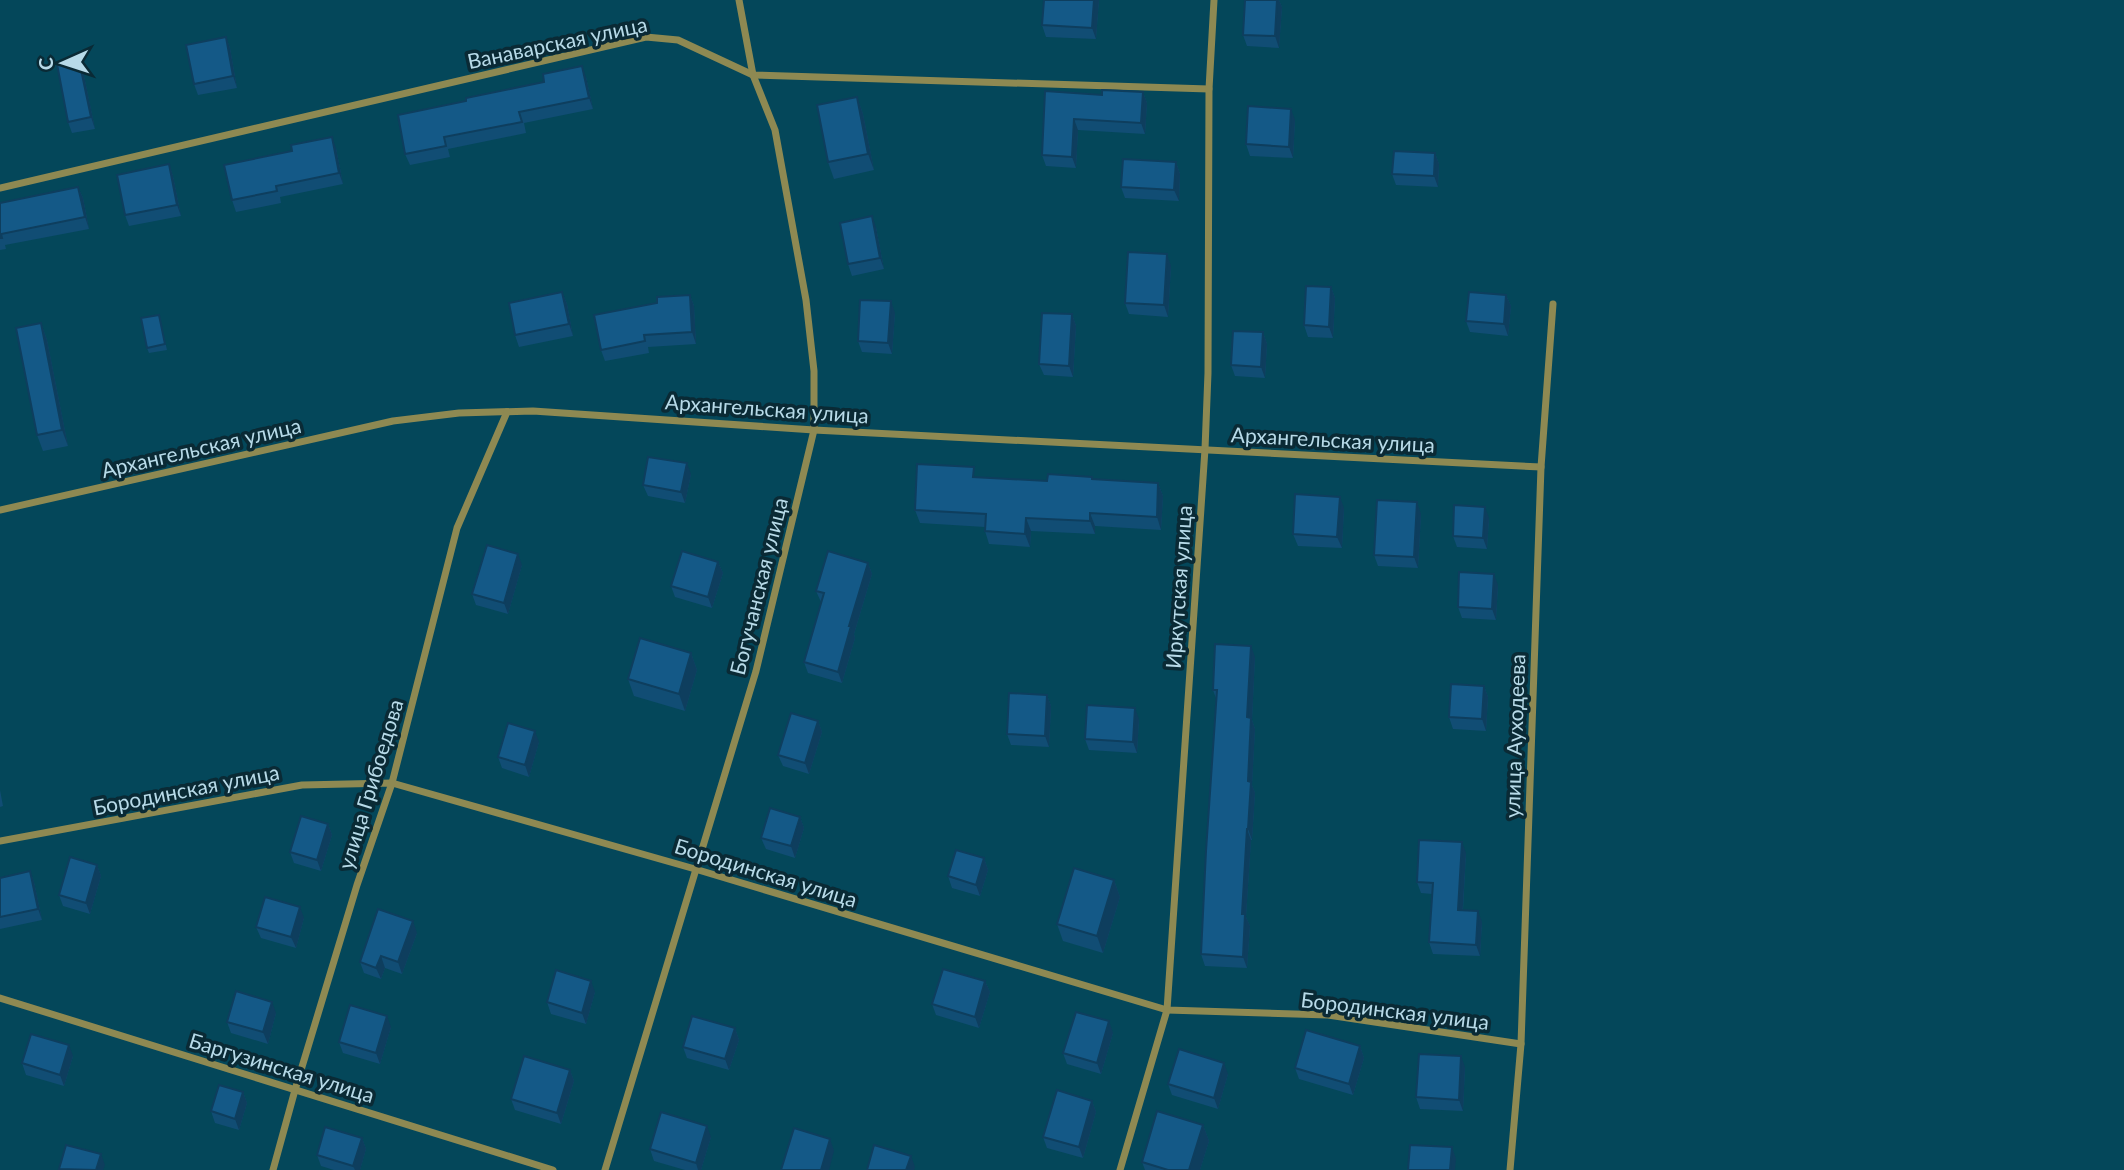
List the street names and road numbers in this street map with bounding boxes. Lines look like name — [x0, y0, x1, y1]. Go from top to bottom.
street label: Ванаварская улица — [465, 11, 649, 73]
street label: Архангельская улица — [664, 388, 870, 428]
street label: Архангельская улица — [99, 412, 303, 482]
street label: Архангельская улица — [1230, 421, 1436, 457]
street label: Богучанская улица — [724, 495, 792, 677]
street label: Иркутская улица — [1160, 504, 1196, 670]
street label: улица Ауходеева — [1499, 654, 1529, 818]
street label: улица Грибоедова — [332, 696, 408, 872]
street label: Бородинская улица — [91, 759, 281, 819]
street label: Бородинская улица — [672, 832, 860, 912]
street label: Бородинская улица — [1299, 986, 1491, 1034]
street label: Баргузинская улица — [186, 1027, 378, 1107]

